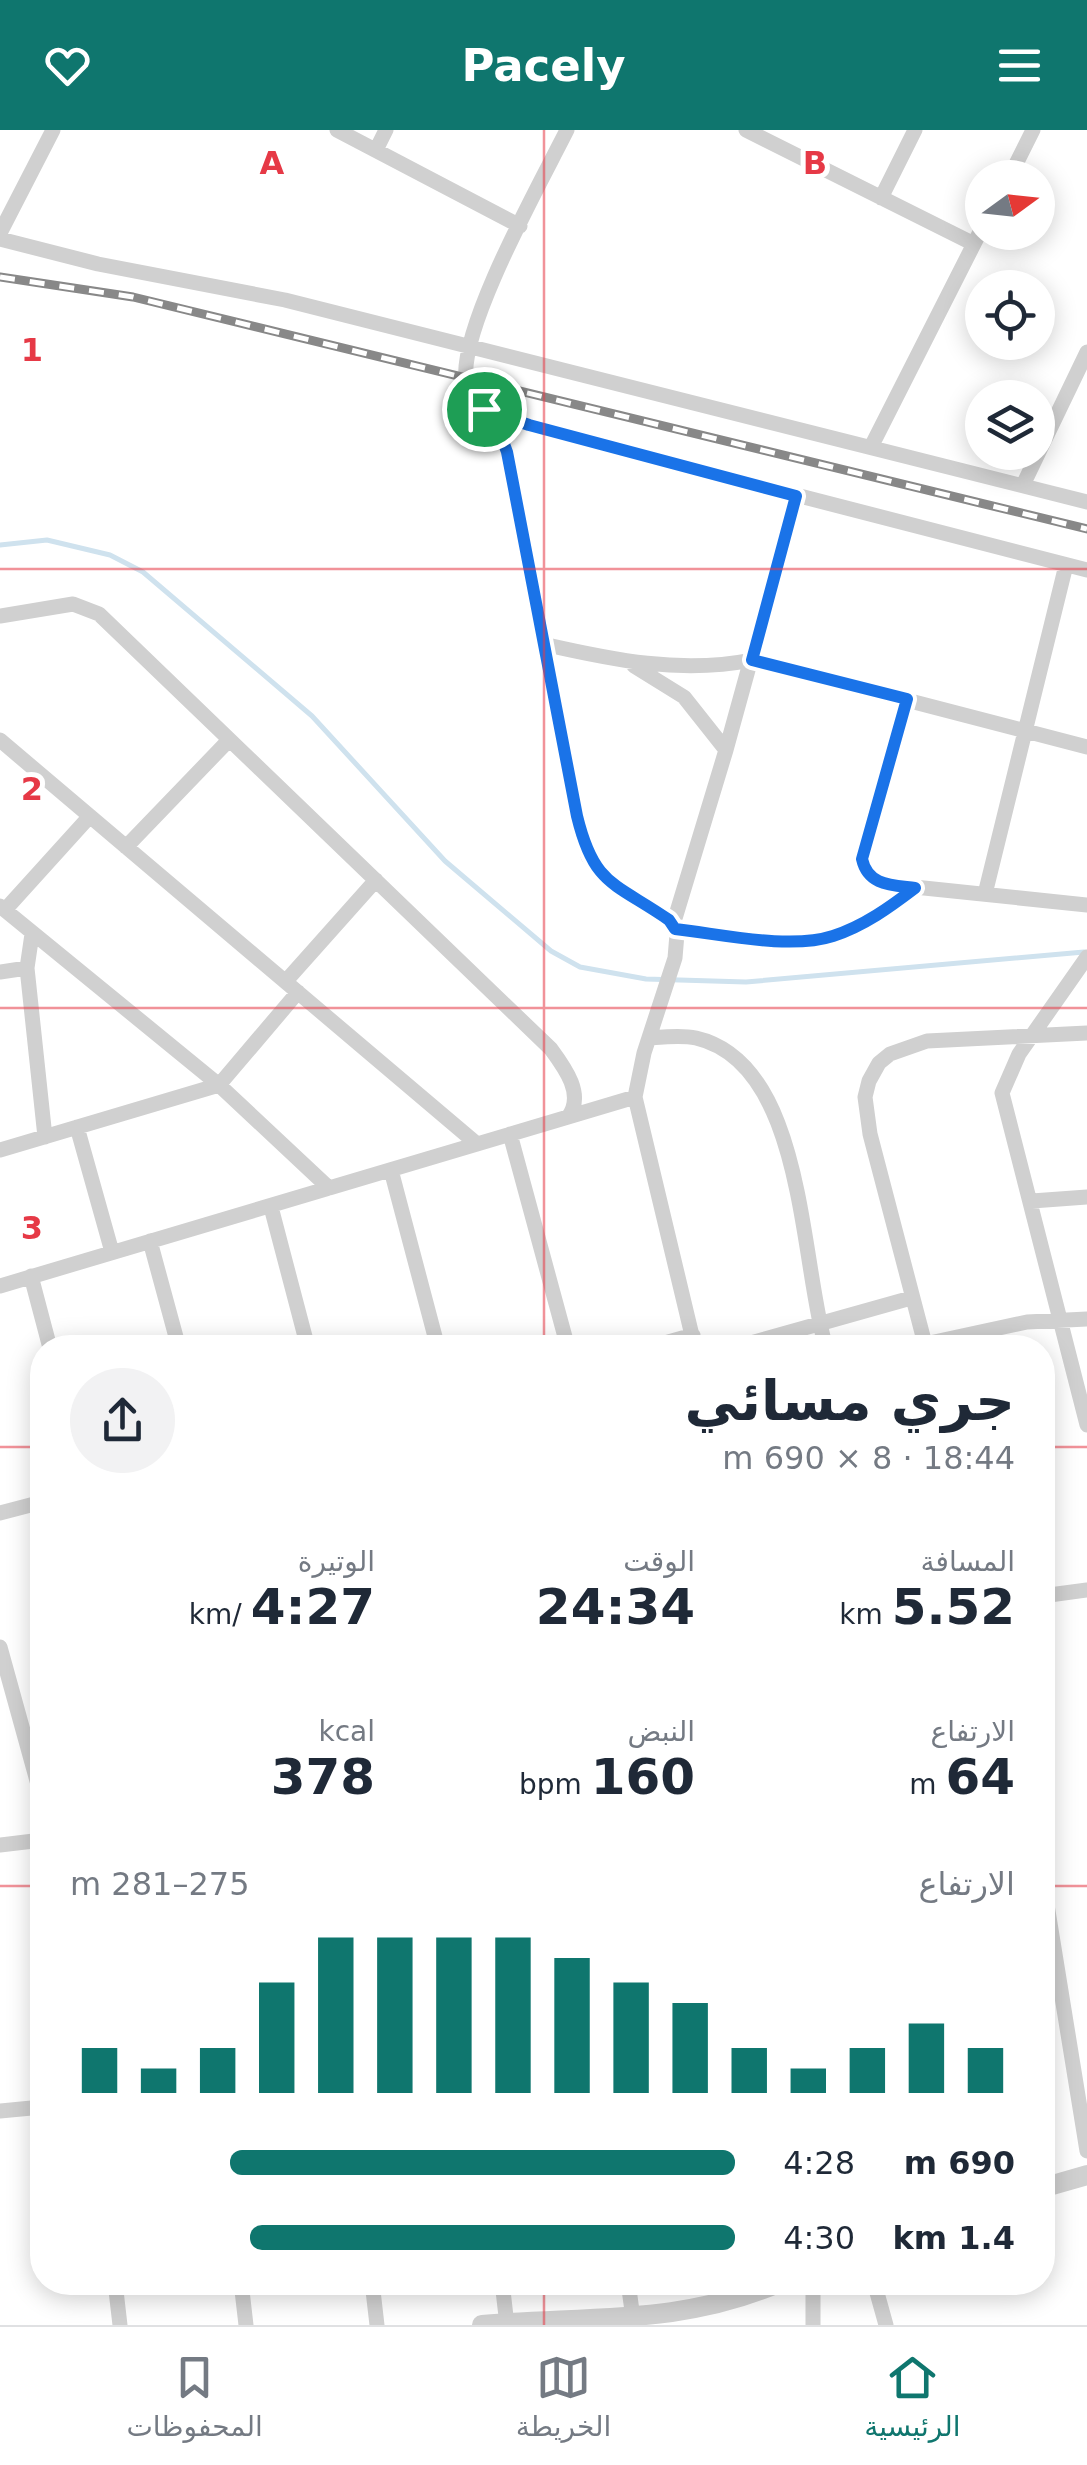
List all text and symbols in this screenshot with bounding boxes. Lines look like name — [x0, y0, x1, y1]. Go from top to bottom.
icon: heart — [40, 38, 95, 93]
icon: menu — [992, 38, 1047, 93]
text: Pacely — [461, 39, 626, 92]
text: A — [260, 144, 285, 182]
text: B — [803, 144, 827, 182]
north arrow — [965, 160, 1055, 250]
map controls — [965, 160, 1055, 470]
button: locate — [965, 270, 1055, 360]
text: 1 — [21, 331, 43, 369]
pin — [442, 367, 527, 452]
button: layers — [965, 380, 1055, 470]
icon: arrive — [457, 382, 512, 437]
text: 2 — [21, 770, 43, 808]
text: 3 — [21, 1209, 43, 1247]
button: share — [70, 1368, 175, 1473]
text: جري مسائي — [685, 1369, 1015, 1433]
text: 18:44 · 8 × 690 m — [722, 1439, 1015, 1477]
text: الوتيرة — [298, 1545, 375, 1578]
text: الوقت — [623, 1545, 695, 1578]
text: المسافة — [921, 1545, 1015, 1578]
text: 4:27 — [251, 1578, 375, 1636]
text: 24:34 — [536, 1578, 695, 1636]
text: 5.52 — [892, 1578, 1015, 1636]
text: /km — [189, 1598, 251, 1631]
text: km — [839, 1598, 892, 1631]
text: kcal — [318, 1715, 375, 1748]
text: النبض — [627, 1715, 695, 1748]
text: الارتفاع — [931, 1715, 1015, 1748]
text: 378 — [271, 1748, 375, 1806]
text: 160 — [591, 1748, 695, 1806]
text: 64 — [945, 1748, 1015, 1806]
text: bpm — [519, 1768, 591, 1801]
text: m — [909, 1768, 945, 1801]
text: 275–281 m — [70, 1865, 250, 1903]
text: الارتفاع — [918, 1865, 1015, 1903]
text: 4:28 — [783, 2144, 855, 2182]
text: 690 m — [904, 2144, 1015, 2182]
text: 4:30 — [783, 2219, 855, 2257]
text: 1.4 km — [893, 2219, 1015, 2257]
tab: المحفوظات — [126, 2350, 263, 2443]
tab: الخريطة — [516, 2350, 611, 2443]
tab: الرئيسية — [864, 2350, 961, 2443]

